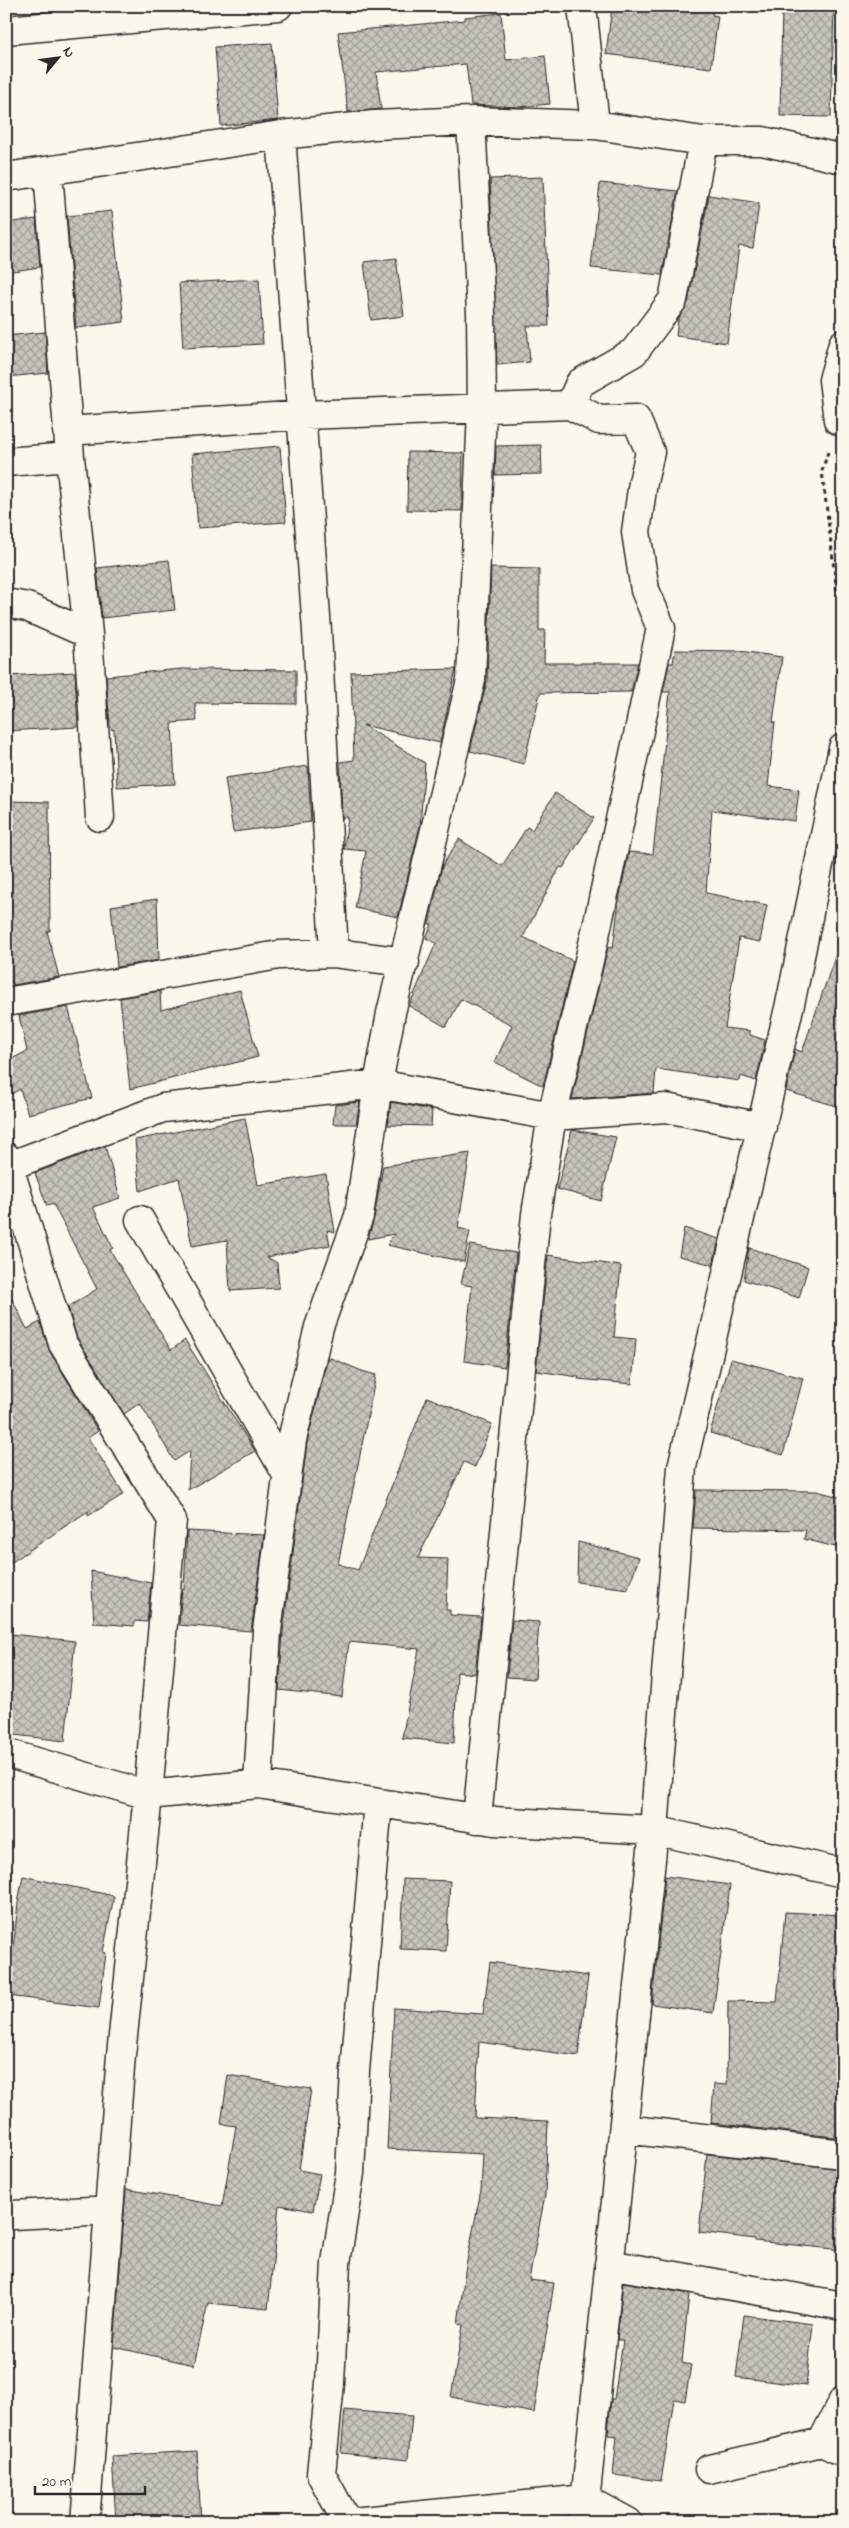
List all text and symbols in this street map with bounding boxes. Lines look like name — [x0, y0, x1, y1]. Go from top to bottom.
north arrow — [32, 32, 82, 82]
text: N — [57, 43, 80, 62]
scale bar — [35, 2463, 145, 2495]
text: 20 m — [42, 2471, 72, 2493]

